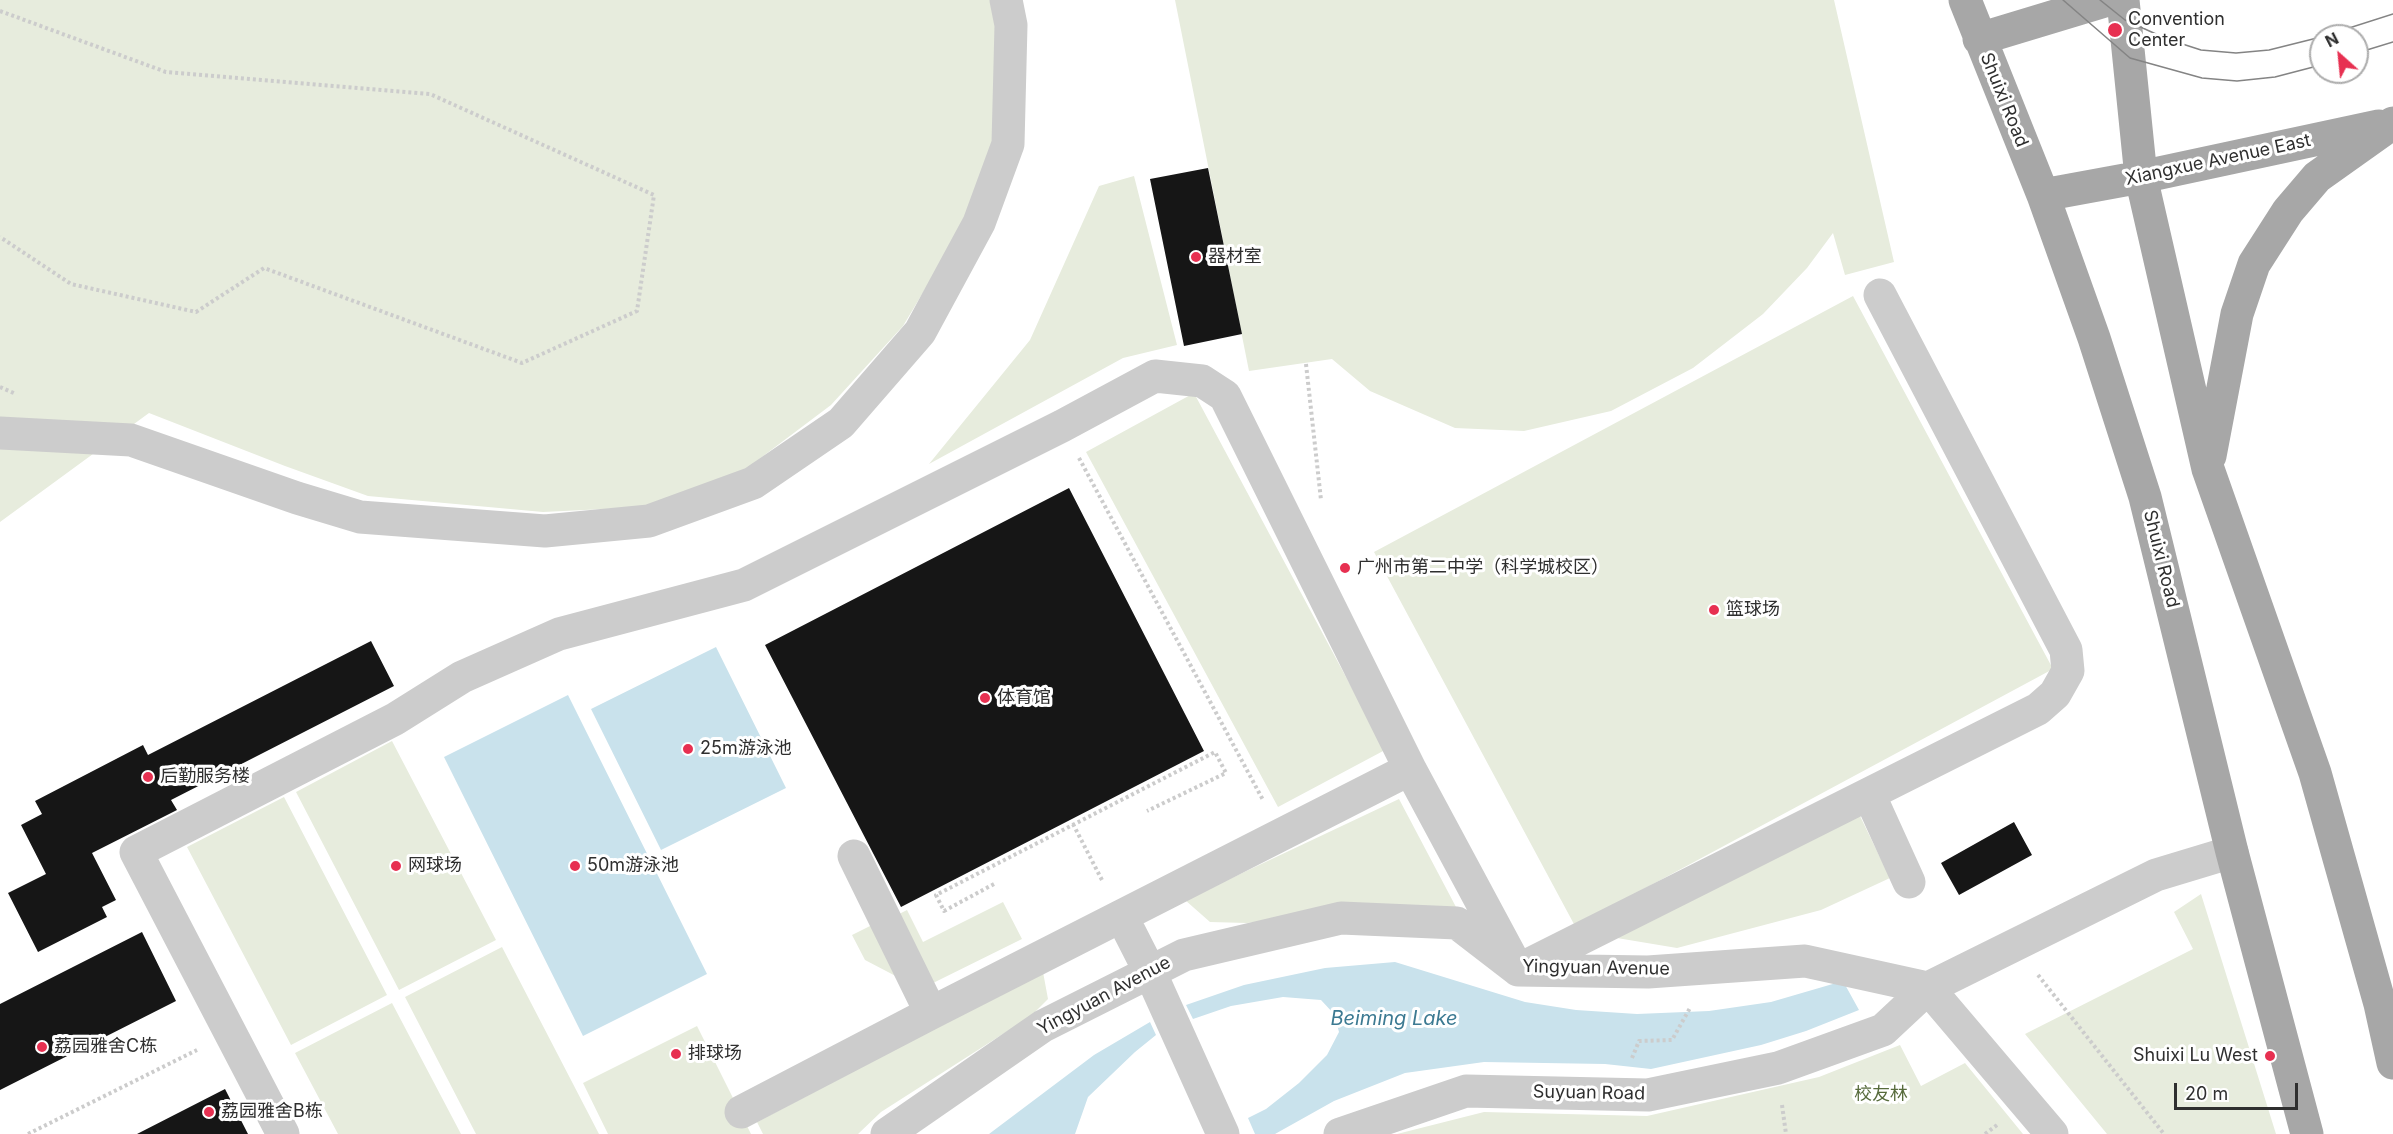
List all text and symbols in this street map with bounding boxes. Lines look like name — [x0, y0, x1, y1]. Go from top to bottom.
place label: Convention Center — [2128, 9, 2225, 52]
marker: Convention Center — [2106, 21, 2124, 39]
north arrow — [2309, 24, 2369, 84]
text: N — [2322, 28, 2342, 51]
street label: Shuixi Road — [1975, 50, 2033, 150]
street label: Xiangxue Avenue East — [2123, 130, 2313, 190]
place label: 器材室 — [1208, 246, 1262, 268]
marker: 器材室 — [1189, 250, 1203, 264]
street label: Shuixi Road — [2138, 508, 2184, 610]
place label: 广州市第二中学（科学城校区） — [1357, 557, 1609, 579]
marker: 广州市第二中学（科学城校区） — [1338, 561, 1352, 575]
place label: 篮球场 — [1726, 599, 1780, 621]
marker: 篮球场 — [1707, 603, 1721, 617]
place label: 体育馆 — [997, 687, 1051, 709]
marker: 体育馆 — [978, 691, 992, 705]
place label: 25m游泳池 — [700, 738, 792, 760]
marker: 25m游泳池 — [681, 742, 695, 756]
place label: 后勤服务楼 — [160, 766, 250, 788]
marker: 后勤服务楼 — [141, 770, 155, 784]
place label: 网球场 — [408, 855, 462, 877]
place label: 50m游泳池 — [587, 855, 679, 877]
marker: 网球场 — [389, 859, 403, 873]
marker: 50m游泳池 — [568, 859, 582, 873]
street label: Yingyuan Avenue — [1034, 952, 1174, 1040]
street label: Yingyuan Avenue — [1522, 956, 1670, 980]
water label: Beiming Lake — [1330, 1007, 1458, 1031]
place label: 荔园雅舍C栋 — [54, 1036, 157, 1058]
marker: 荔园雅舍C栋 — [35, 1040, 49, 1054]
place label: 排球场 — [688, 1043, 742, 1065]
place label: Shuixi Lu West — [2133, 1045, 2258, 1067]
marker: 排球场 — [669, 1047, 683, 1061]
marker: Shuixi Lu West — [2263, 1049, 2277, 1063]
scale bar — [2177, 1071, 2302, 1109]
street label: Suyuan Road — [1533, 1081, 1645, 1105]
text: 20 m — [2185, 1083, 2228, 1104]
park label: 校友林 — [1854, 1084, 1908, 1106]
place label: 荔园雅舍B栋 — [221, 1101, 323, 1123]
marker: 荔园雅舍B栋 — [202, 1105, 216, 1119]

